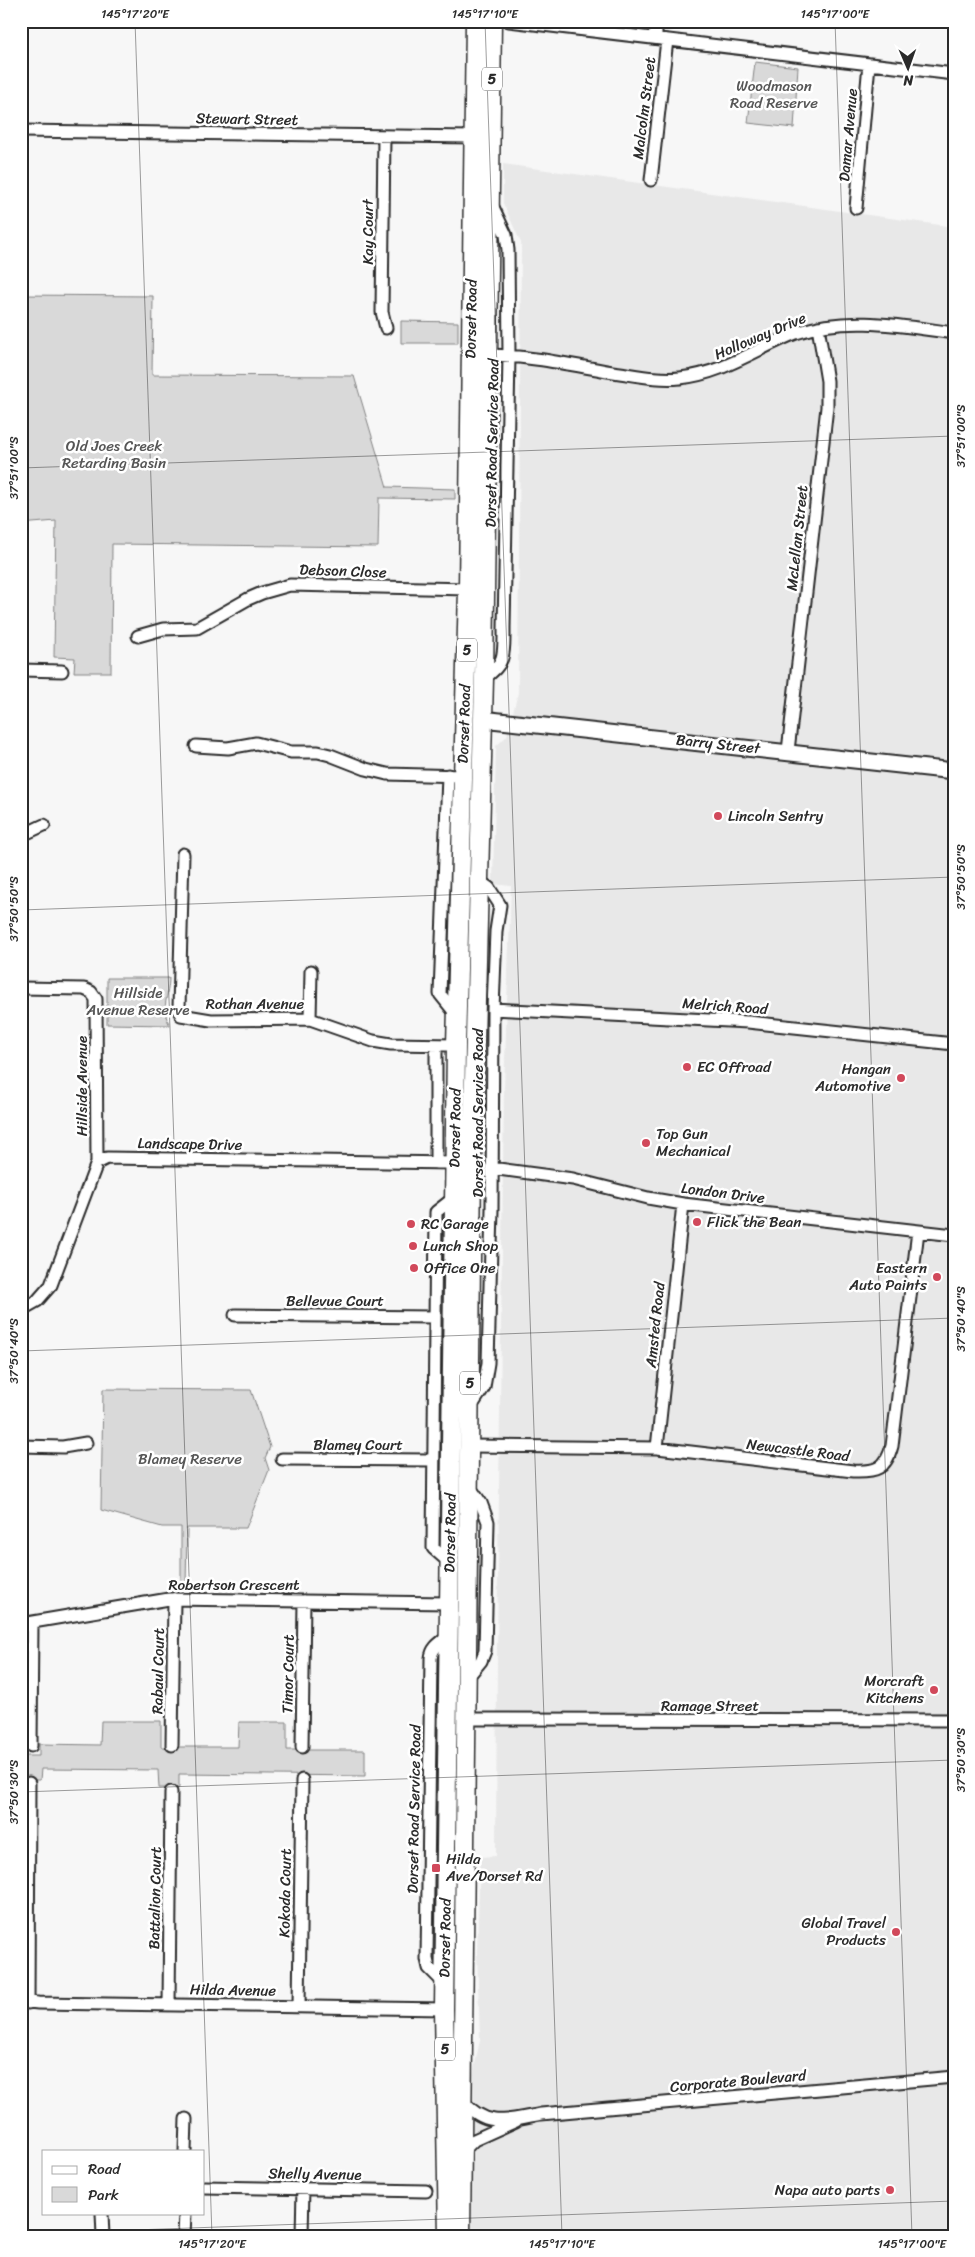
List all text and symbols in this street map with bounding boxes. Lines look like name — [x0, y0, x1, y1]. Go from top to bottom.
text: 145°17'20"E — [101, 3, 170, 25]
text: 145°17'10"E — [452, 3, 519, 25]
text: 145°17'00"E — [801, 3, 871, 25]
north arrow — [882, 42, 932, 92]
street label: Malcolm Street — [625, 55, 663, 161]
road number: 5 — [482, 68, 502, 90]
text: N — [903, 68, 915, 93]
park label: Woodmason Road Reserve — [730, 73, 818, 116]
street label: Damar Avenue — [831, 87, 865, 183]
street label: Stewart Street — [196, 105, 299, 133]
street label: Kay Court — [355, 198, 381, 265]
street label: Dorset Road — [457, 278, 485, 359]
street label: Holloway Drive — [710, 305, 810, 367]
street label: Dorset Road Service Road — [478, 357, 506, 528]
text: 37°51'00"S — [950, 404, 972, 468]
park label: Old Joes Creek Retarding Basin — [62, 433, 166, 476]
text: 37°51'00"S — [3, 436, 25, 500]
street label: McLellan Street — [779, 483, 816, 592]
street label: Debson Close — [299, 556, 387, 586]
road number: 5 — [457, 638, 477, 662]
street label: Dorset Road — [450, 683, 478, 764]
street label: Barry Street — [675, 727, 762, 761]
place label: Lincoln Sentry — [728, 803, 823, 829]
marker: Lincoln Sentry — [712, 810, 724, 822]
text: 37°50'50"S — [950, 844, 972, 910]
text: 37°50'50"S — [3, 876, 25, 942]
park label: Hillside Avenue Reserve — [86, 980, 189, 1023]
street label: Melrich Road — [681, 990, 770, 1022]
street label: Rothan Avenue — [206, 991, 305, 1017]
street label: Dorset Road Service Road — [465, 1028, 491, 1197]
street label: Hillside Avenue — [69, 1036, 95, 1136]
place label: EC Offroad — [697, 1054, 772, 1080]
place label: Hangan Automotive — [814, 1056, 891, 1099]
marker: EC Offroad — [681, 1061, 693, 1073]
marker: Hangan Automotive — [895, 1072, 907, 1084]
street label: Dorset Road — [441, 1087, 469, 1168]
place label: Top Gun Mechanical — [656, 1121, 731, 1164]
street label: Landscape Drive — [137, 1130, 243, 1158]
marker: Top Gun Mechanical — [640, 1137, 652, 1149]
street label: London Drive — [680, 1175, 767, 1211]
place label: Flick the Bean — [707, 1209, 801, 1235]
place label: RC Garage — [421, 1211, 489, 1237]
marker: Flick the Bean — [691, 1216, 703, 1228]
marker: RC Garage — [405, 1218, 417, 1230]
place label: Lunch Shop — [423, 1233, 498, 1259]
marker: Lunch Shop — [407, 1240, 419, 1252]
place label: Office One — [424, 1255, 496, 1281]
place label: Eastern Auto Paints — [848, 1255, 927, 1298]
marker: Office One — [408, 1262, 420, 1274]
marker: Eastern Auto Paints — [931, 1271, 943, 1283]
street label: Amsted Road — [637, 1280, 673, 1370]
text: 37°50'40"S — [950, 1286, 972, 1352]
street label: Bellevue Court — [286, 1288, 384, 1314]
text: 37°50'40"S — [3, 1318, 25, 1384]
road number: 5 — [460, 1372, 480, 1395]
street label: Newcastle Road — [745, 1431, 852, 1469]
street label: Blamey Court — [313, 1432, 403, 1458]
park label: Blamey Reserve — [138, 1446, 242, 1472]
street label: Dorset Road — [436, 1492, 464, 1573]
street label: Robertson Crescent — [168, 1572, 300, 1598]
street label: Rabaul Court — [144, 1627, 172, 1714]
street label: Timor Court — [274, 1634, 302, 1714]
place label: Morcraft Kitchens — [864, 1668, 924, 1711]
marker: Morcraft Kitchens — [928, 1684, 940, 1696]
street label: Ramage Street — [661, 1693, 759, 1719]
street label: Dorset Road Service Road — [400, 1723, 428, 1894]
text: 37°50'30"S — [950, 1727, 972, 1792]
text: 37°50'30"S — [3, 1759, 25, 1824]
street label: Battalion Court — [141, 1846, 169, 1950]
place label: Hilda Ave/Dorset Rd — [445, 1846, 543, 1889]
street label: Kokoda Court — [271, 1848, 299, 1938]
marker: Hilda Ave/Dorset Rd — [430, 1862, 442, 1874]
street label: Dorset Road — [431, 1897, 459, 1978]
place label: Global Travel Products — [801, 1910, 887, 1953]
marker: Global Travel Products — [890, 1926, 902, 1938]
street label: Hilda Avenue — [190, 1976, 277, 2004]
road number: 5 — [435, 2038, 455, 2060]
street label: Corporate Boulevard — [669, 2062, 808, 2100]
legend — [42, 2150, 205, 2214]
text: Road — [88, 2156, 121, 2182]
street label: Shelly Avenue — [268, 2160, 362, 2188]
place label: Napa auto parts — [775, 2177, 881, 2203]
text: Park — [88, 2182, 119, 2208]
marker: Napa auto parts — [884, 2184, 896, 2196]
text: 145°17'20"E — [178, 2233, 247, 2255]
text: 145°17'10"E — [529, 2233, 596, 2255]
text: 145°17'00"E — [878, 2233, 948, 2255]

